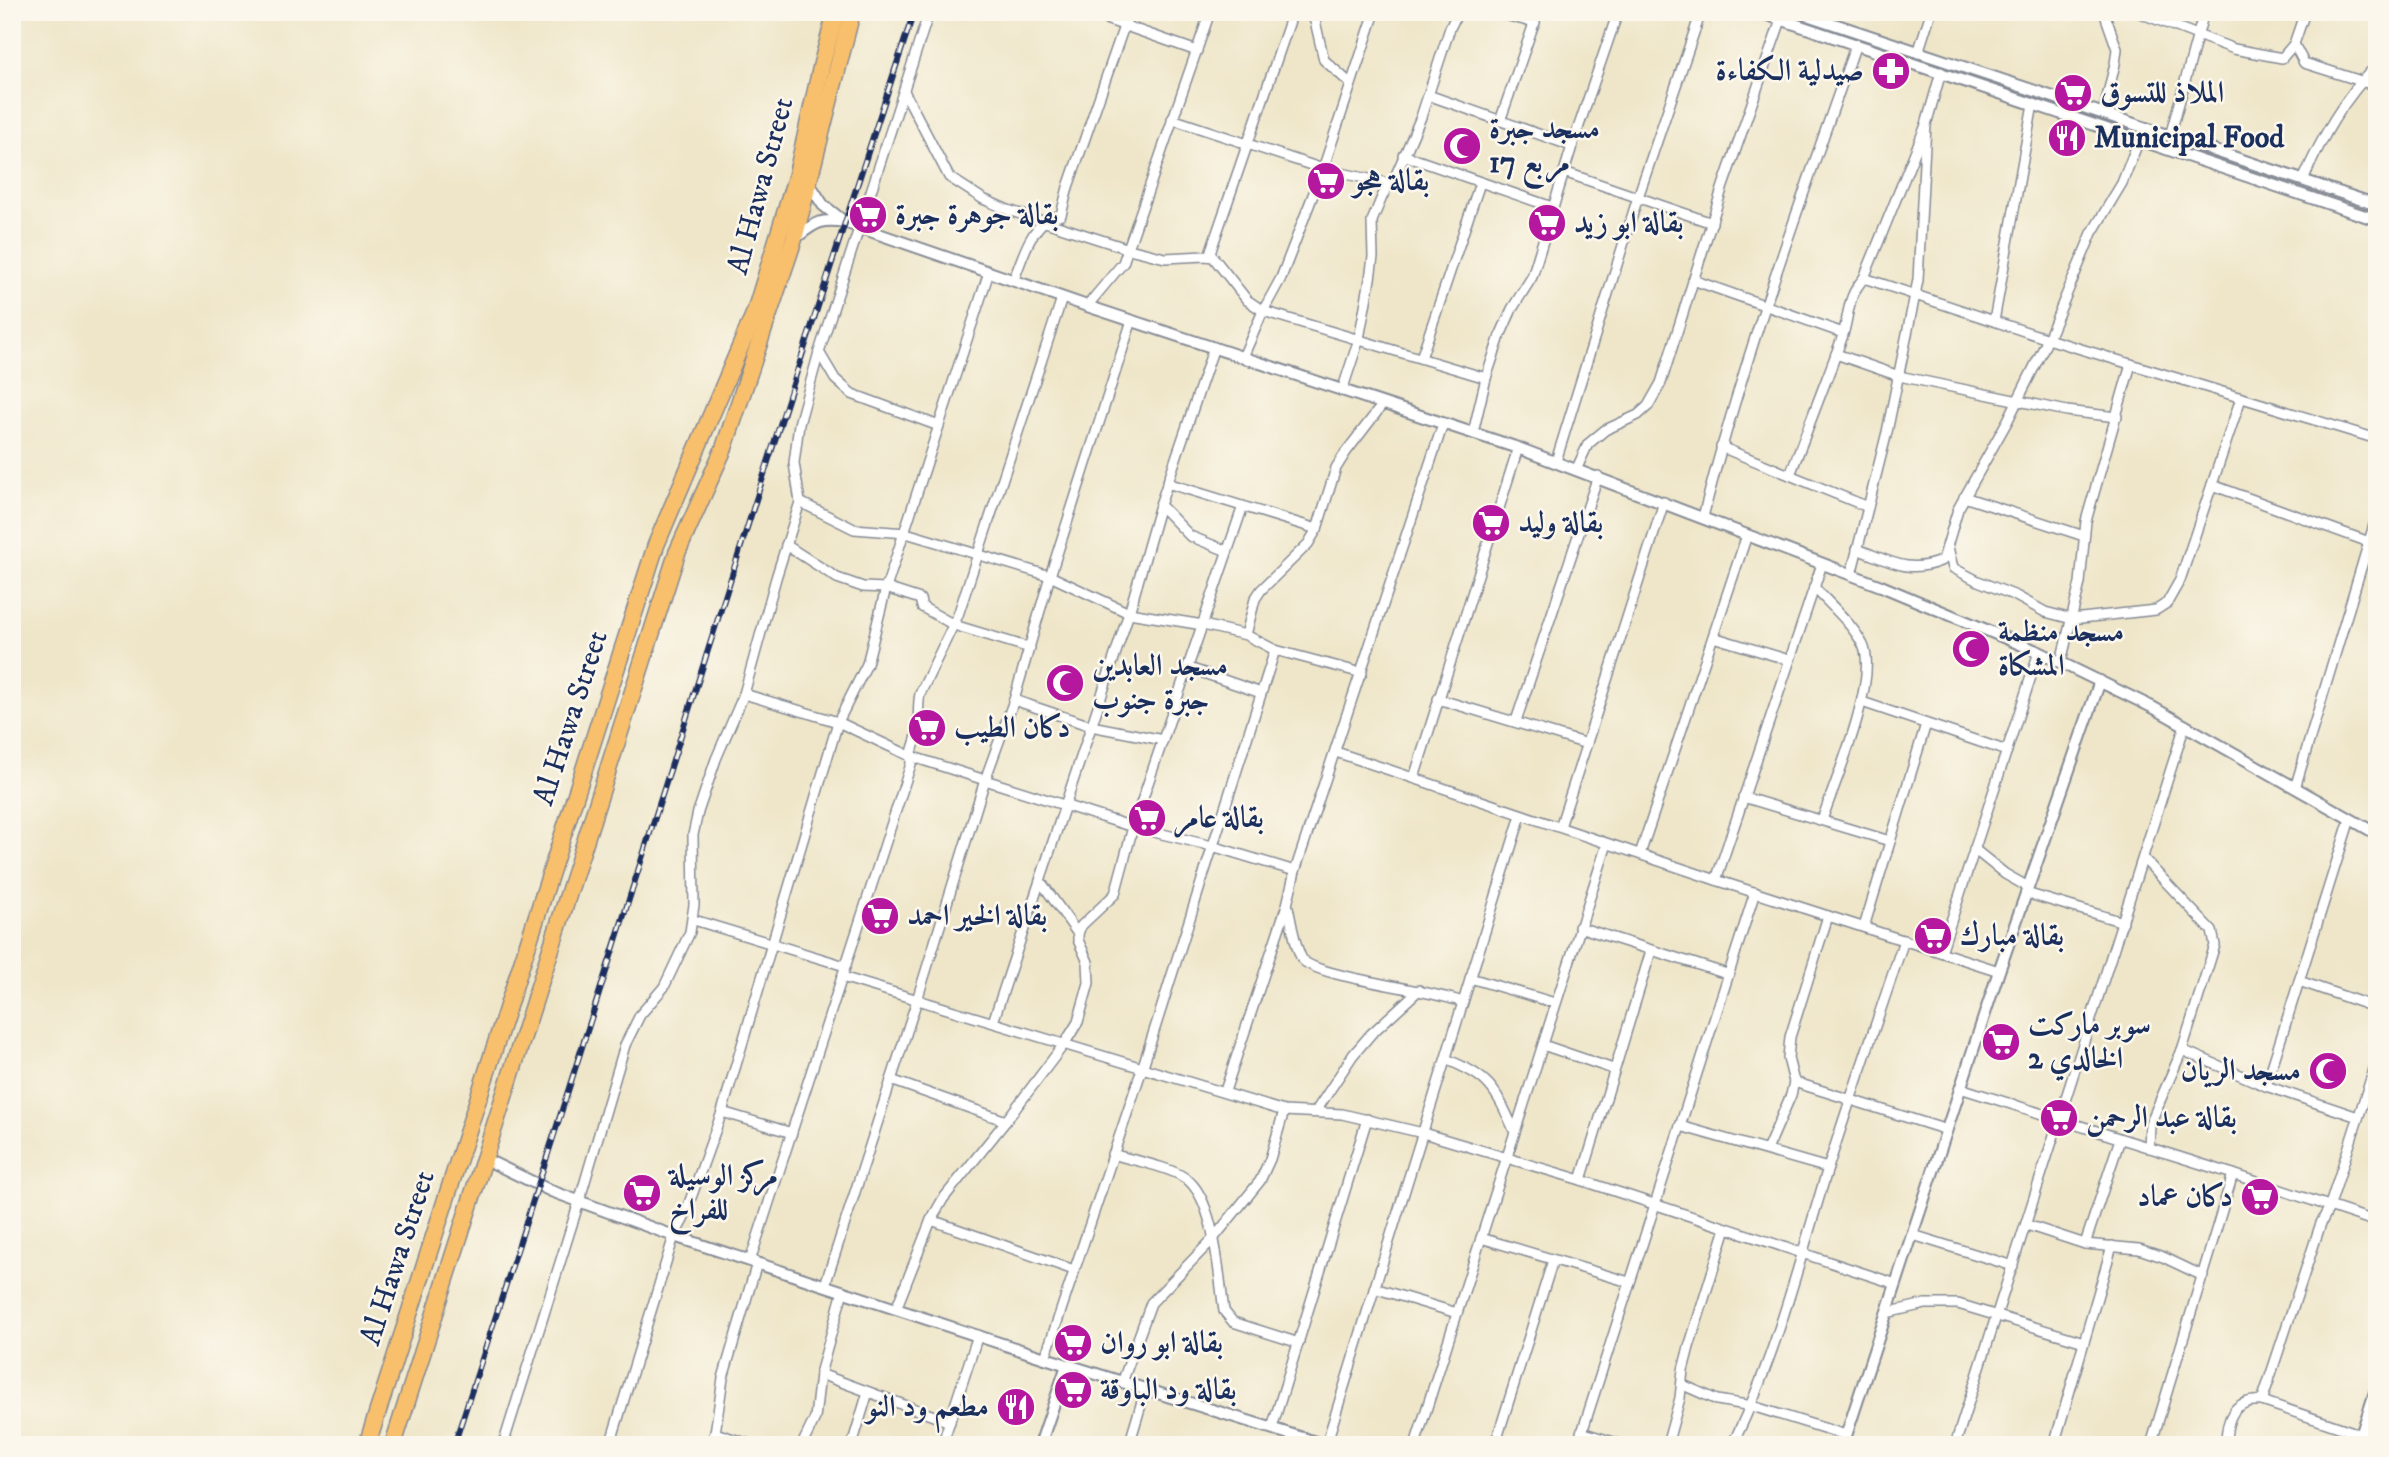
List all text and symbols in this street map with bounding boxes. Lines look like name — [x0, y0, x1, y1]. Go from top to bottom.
pharmacy icon: صيدلية الكفاءة — [1870, 50, 1912, 92]
place label: صيدلية الكفاءة — [1716, 53, 1864, 90]
supermarket icon: الملاذ للتسوق — [2052, 72, 2094, 114]
place label: الملاذ للتسوق — [2100, 75, 2224, 112]
street label: Al Hawa Street — [720, 93, 802, 279]
place label: مسجد جبرة مربع 17 — [1489, 111, 1600, 189]
restaurant icon: Municipal Food — [2046, 117, 2088, 159]
place label: Municipal Food — [2094, 120, 2285, 157]
mosque icon: مسجد جبرة مربع 17 — [1441, 125, 1483, 167]
supermarket icon: بقالة هجو — [1305, 160, 1347, 202]
place label: بقالة هجو — [1350, 163, 1429, 200]
supermarket icon: بقالة جوهرة جبرة — [847, 194, 889, 236]
place label: بقالة جوهرة جبرة — [895, 197, 1059, 234]
supermarket icon: بقالة ابو زيد — [1526, 202, 1568, 244]
place label: بقالة ابو زيد — [1574, 205, 1684, 242]
supermarket icon: بقالة وليد — [1470, 502, 1512, 544]
place label: بقالة وليد — [1518, 505, 1603, 542]
place label: مسجد منظمة المشكاة — [1998, 614, 2124, 685]
street label: Al Hawa Street — [525, 626, 617, 810]
mosque icon: مسجد منظمة المشكاة — [1950, 628, 1992, 670]
place label: مسجد العابدين جبرة جنوب — [1092, 648, 1228, 719]
mosque icon: مسجد العابدين جبرة جنوب — [1044, 662, 1086, 704]
supermarket icon: دكان الطيب — [906, 707, 948, 749]
place label: دكان الطيب — [954, 710, 1071, 747]
supermarket icon: بقالة عامر — [1126, 797, 1168, 839]
place label: بقالة عامر — [1174, 800, 1264, 838]
supermarket icon: بقالة الخير احمد — [859, 895, 901, 937]
place label: بقالة الخير احمد — [907, 898, 1047, 935]
supermarket icon: بقالة مبارك — [1912, 915, 1954, 957]
place label: بقالة مبارك — [1960, 918, 2064, 955]
place label: سوبر ماركت الخالدي 2 — [2028, 1007, 2151, 1081]
supermarket icon: سوبر ماركت الخالدي 2 — [1980, 1021, 2022, 1063]
mosque icon: مسجد الريان — [2307, 1050, 2349, 1092]
place label: مسجد الريان — [2181, 1053, 2301, 1090]
supermarket icon: بقالة عبد الرحمن — [2038, 1097, 2080, 1139]
place label: بقالة عبد الرحمن — [2086, 1100, 2237, 1137]
place label: مركز الوسيلة للفراخ — [667, 1158, 778, 1236]
street label: Al Hawa Street — [352, 1166, 444, 1350]
supermarket icon: مركز الوسيلة للفراخ — [621, 1172, 663, 1214]
supermarket icon: دكان عماد — [2239, 1176, 2281, 1218]
place label: دكان عماد — [2137, 1179, 2233, 1216]
supermarket icon: بقالة ابو روان — [1052, 1322, 1094, 1364]
place label: بقالة ابو روان — [1100, 1325, 1223, 1362]
supermarket icon: بقالة ود الباوقة — [1052, 1369, 1094, 1411]
place label: بقالة ود الباوقة — [1100, 1372, 1237, 1409]
restaurant icon: مطعم ود النو — [995, 1386, 1037, 1428]
place label: مطعم ود النو — [863, 1389, 989, 1433]

